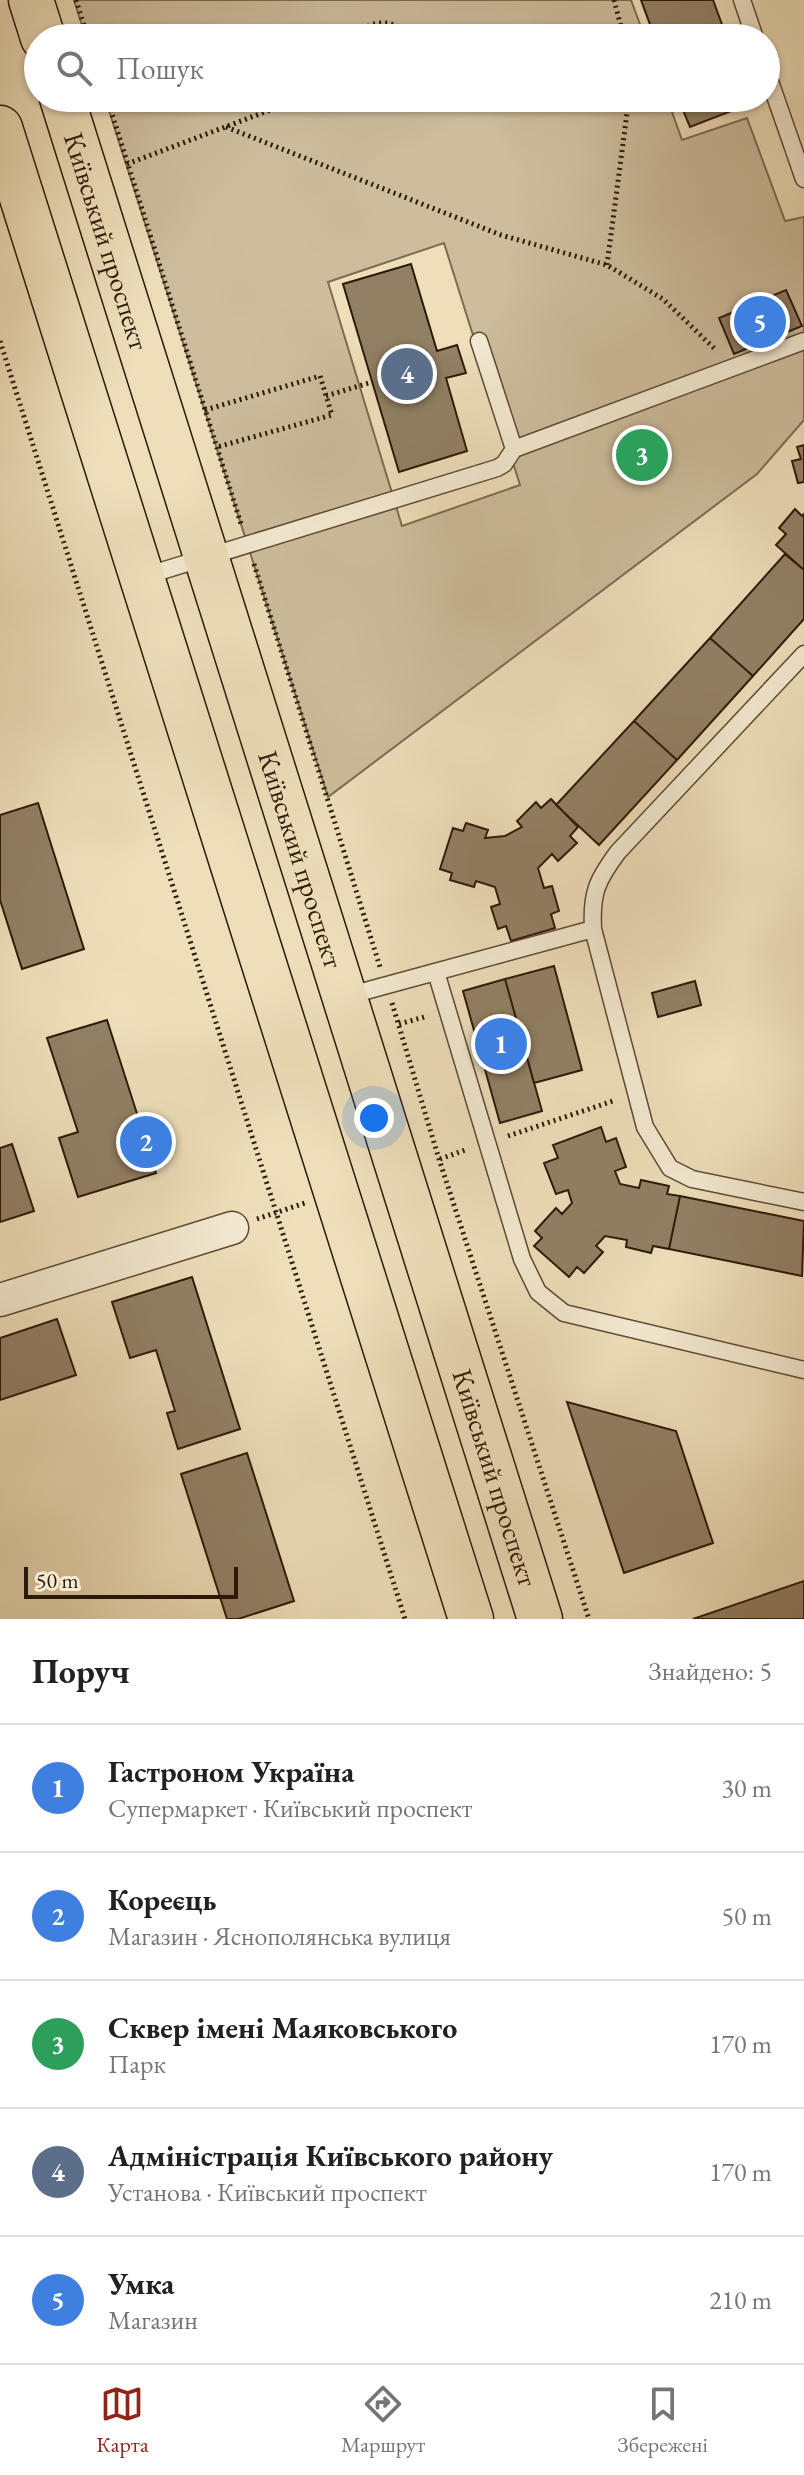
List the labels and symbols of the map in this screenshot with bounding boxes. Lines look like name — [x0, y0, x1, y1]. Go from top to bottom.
street label: Київський проспект — [56, 128, 158, 355]
pin: 5 — [734, 292, 786, 352]
pin: 4 — [381, 344, 433, 404]
pin: 3 — [616, 425, 668, 485]
street label: Київський проспект — [250, 746, 352, 973]
pin: 1 — [475, 1014, 527, 1074]
your location — [354, 1098, 394, 1138]
pin: 2 — [120, 1112, 172, 1172]
street label: Київський проспект — [444, 1364, 547, 1591]
scale bar — [24, 1563, 238, 1599]

